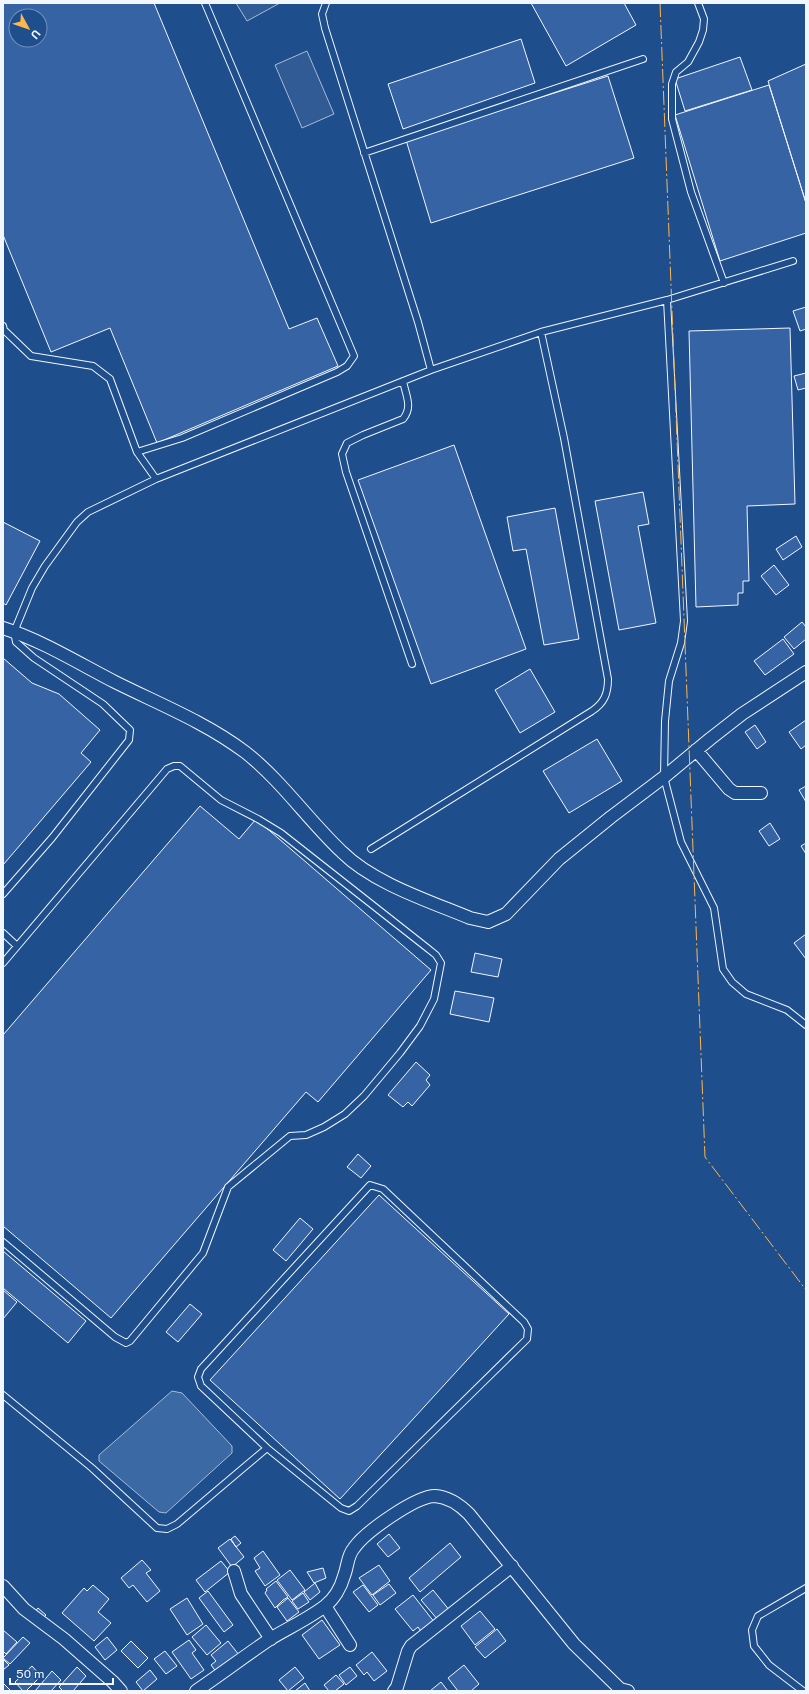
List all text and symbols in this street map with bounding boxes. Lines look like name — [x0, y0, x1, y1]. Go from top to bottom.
north arrow — [8, 8, 48, 48]
text: U — [28, 28, 43, 41]
scale bar — [10, 1660, 113, 1686]
text: 50 m — [16, 1667, 44, 1681]

